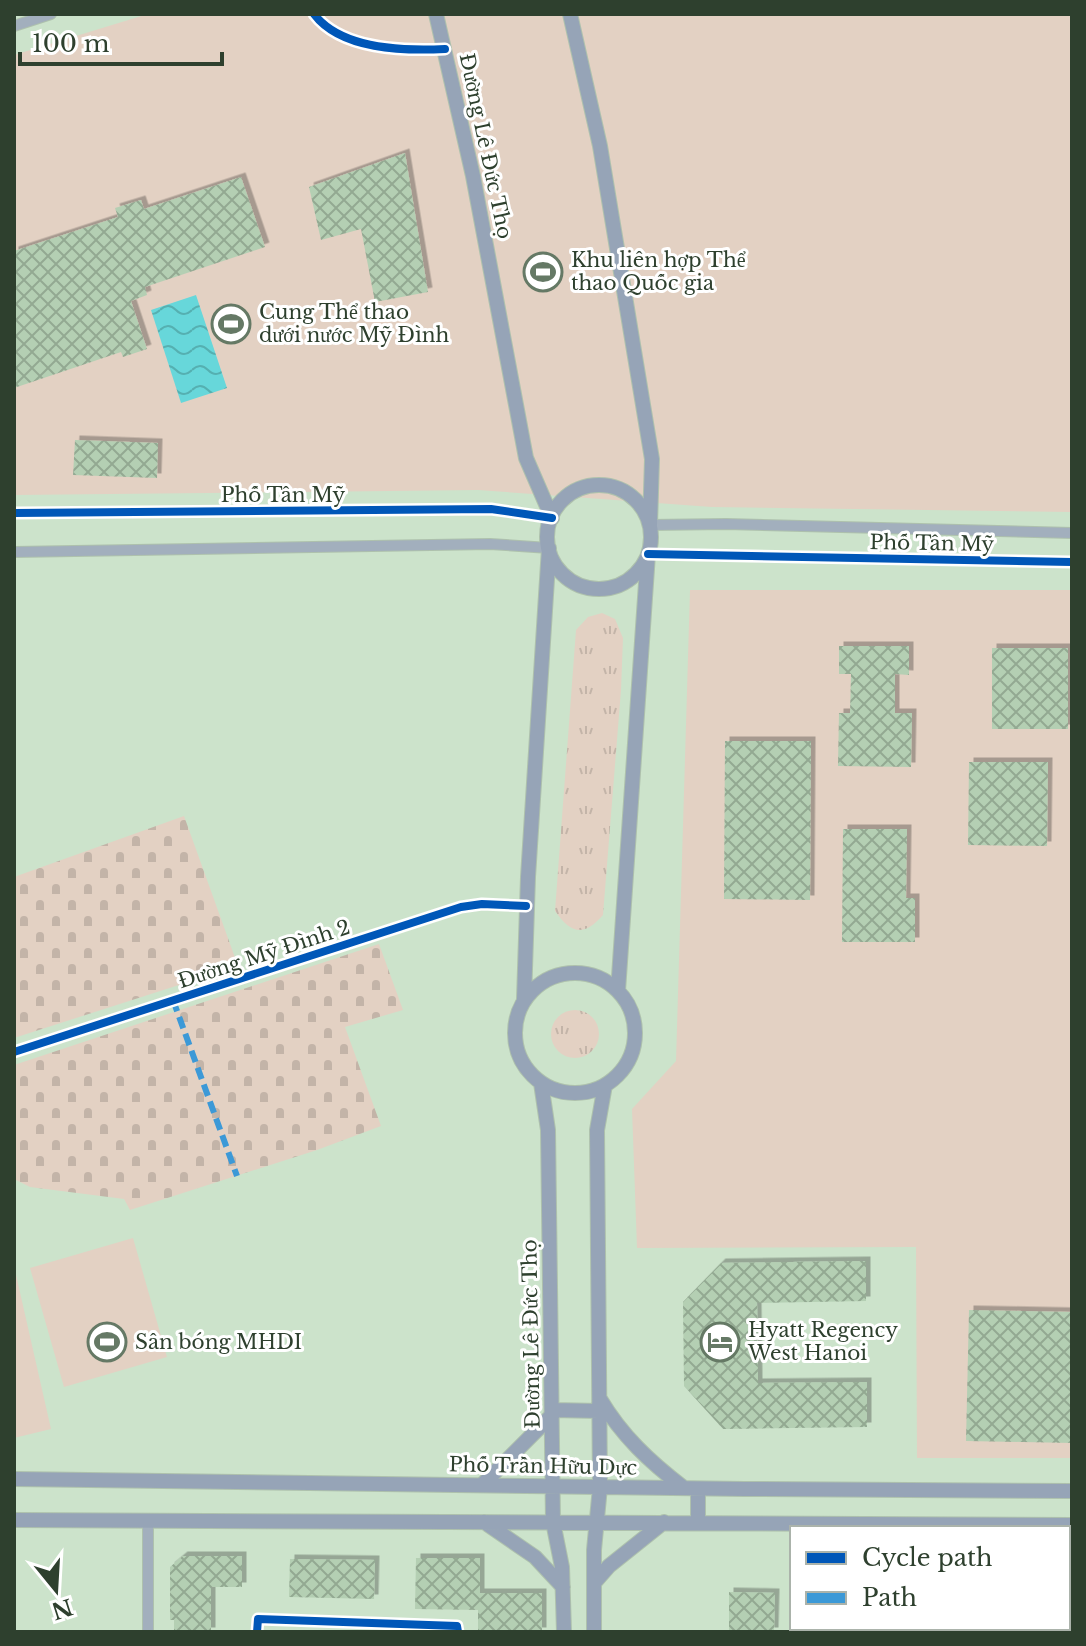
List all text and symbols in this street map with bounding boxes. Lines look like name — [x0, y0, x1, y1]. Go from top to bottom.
scale bar — [20, 16, 222, 66]
text: 100 m — [32, 29, 110, 58]
street label: Đường Lê Đức Thọ — [455, 51, 517, 241]
place label: Khu liên hợp Thể thao Quốc gia — [571, 248, 746, 295]
sports icon: Khu liên hợp Thể thao Quốc gia — [522, 251, 564, 293]
place label: Cung Thể thao dưới nước Mỹ Đình — [259, 300, 449, 347]
sports icon: Cung Thể thao dưới nước Mỹ Đình — [210, 303, 252, 345]
street label: Phố Tân Mỹ — [221, 483, 345, 507]
street label: Phố Tân Mỹ — [870, 530, 995, 556]
street label: Đường Mỹ Đình 2 — [175, 915, 353, 993]
street label: Đường Lê Đức Thọ — [517, 1239, 545, 1429]
place label: Hyatt Regency West Hanoi — [747, 1318, 898, 1365]
sports icon: Sân bóng MHDI — [86, 1321, 128, 1363]
hotel icon: Hyatt Regency West Hanoi — [699, 1321, 741, 1363]
place label: Sân bóng MHDI — [135, 1330, 302, 1354]
street label: Phố Trần Hữu Dực — [449, 1452, 638, 1480]
legend — [790, 1526, 1070, 1630]
text: Cycle path — [862, 1543, 993, 1572]
north arrow — [16, 1550, 96, 1630]
text: Path — [862, 1583, 917, 1612]
text: N — [48, 1593, 76, 1625]

